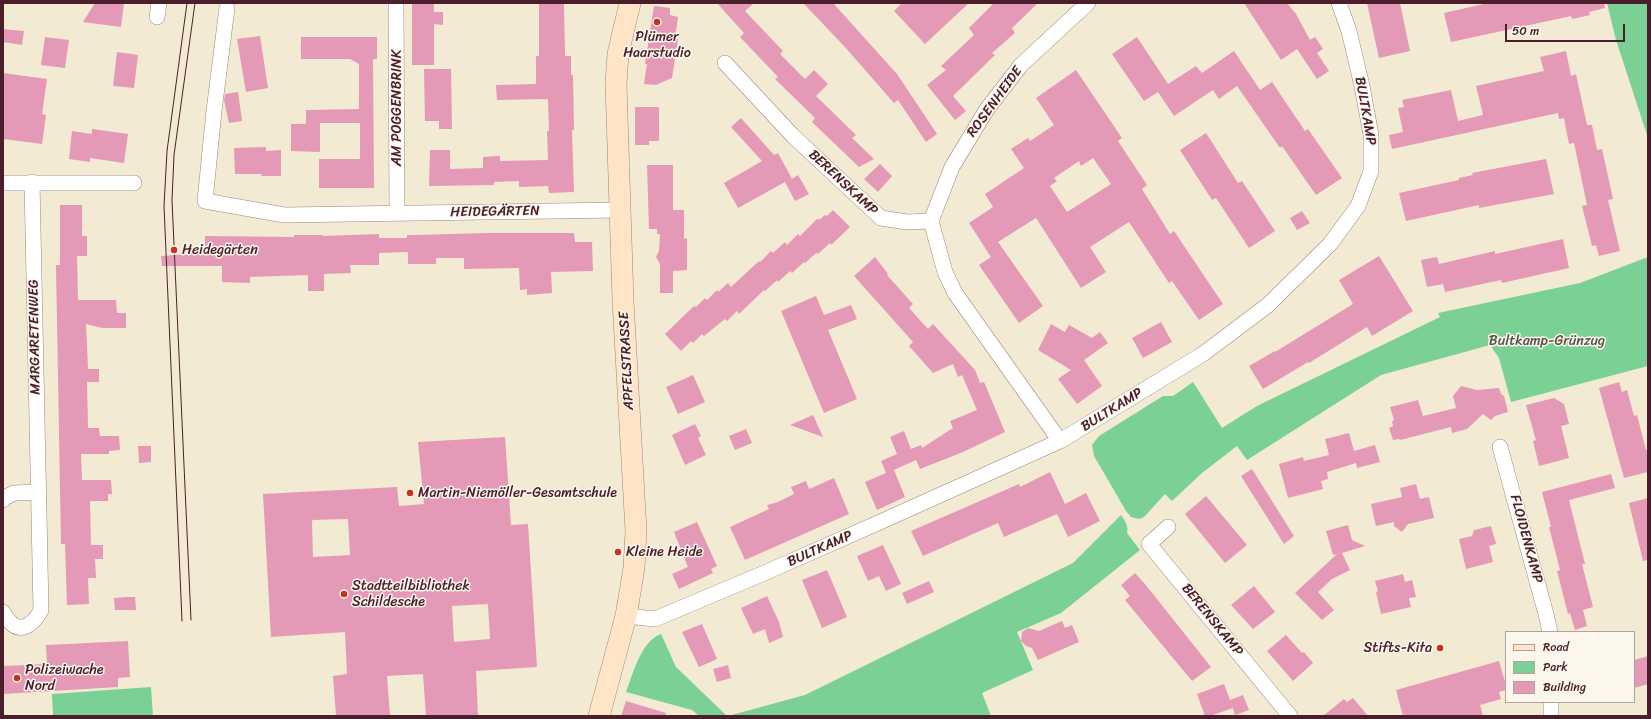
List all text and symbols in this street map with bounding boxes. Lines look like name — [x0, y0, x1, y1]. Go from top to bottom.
scale bar — [1507, 16, 1627, 42]
marker: Plümer Haarstudio — [652, 17, 662, 27]
text: 50 m — [1512, 20, 1539, 42]
place label: Plümer Haarstudio — [623, 29, 691, 62]
street label: AM POGGENBRINK — [389, 50, 405, 166]
street label: ROSENHEIDE — [964, 63, 1026, 141]
street label: BULTKAMP — [1351, 76, 1379, 146]
street label: BERENSKAMP — [805, 147, 881, 219]
street label: HEIDEGÄRTEN — [450, 203, 540, 221]
place label: Heidegärten — [182, 242, 258, 258]
marker: Heidegärten — [169, 245, 179, 255]
street label: MARGARETENWEG — [26, 279, 44, 395]
street label: APFELSTRASSE — [616, 311, 638, 411]
park label: Bultkamp-Grünzug — [1489, 333, 1605, 349]
street label: BULTKAMP — [1078, 385, 1146, 435]
place label: Martin-Niemöller-Gesamtschule — [418, 485, 617, 501]
marker: Martin-Niemöller-Gesamtschule — [405, 488, 415, 498]
street label: FLOIDENKAMP — [1506, 493, 1546, 585]
street label: BULTKAMP — [785, 527, 855, 571]
place label: Kleine Heide — [626, 544, 703, 560]
marker: Kleine Heide — [613, 547, 623, 557]
place label: Stadtteilbibliothek Schildesche — [352, 578, 470, 610]
street label: BERENSKAMP — [1178, 580, 1246, 660]
marker: Stadtteilbibliothek Schildesche — [339, 589, 349, 599]
legend — [1505, 631, 1635, 703]
text: Road — [1543, 636, 1569, 658]
place label: Stifts-Kita — [1363, 640, 1432, 656]
marker: Stifts-Kita — [1435, 643, 1445, 653]
text: Park — [1543, 656, 1568, 678]
place label: Polizeiwache Nord — [25, 662, 103, 694]
marker: Polizeiwache Nord — [12, 673, 22, 683]
text: Building — [1543, 676, 1586, 698]

